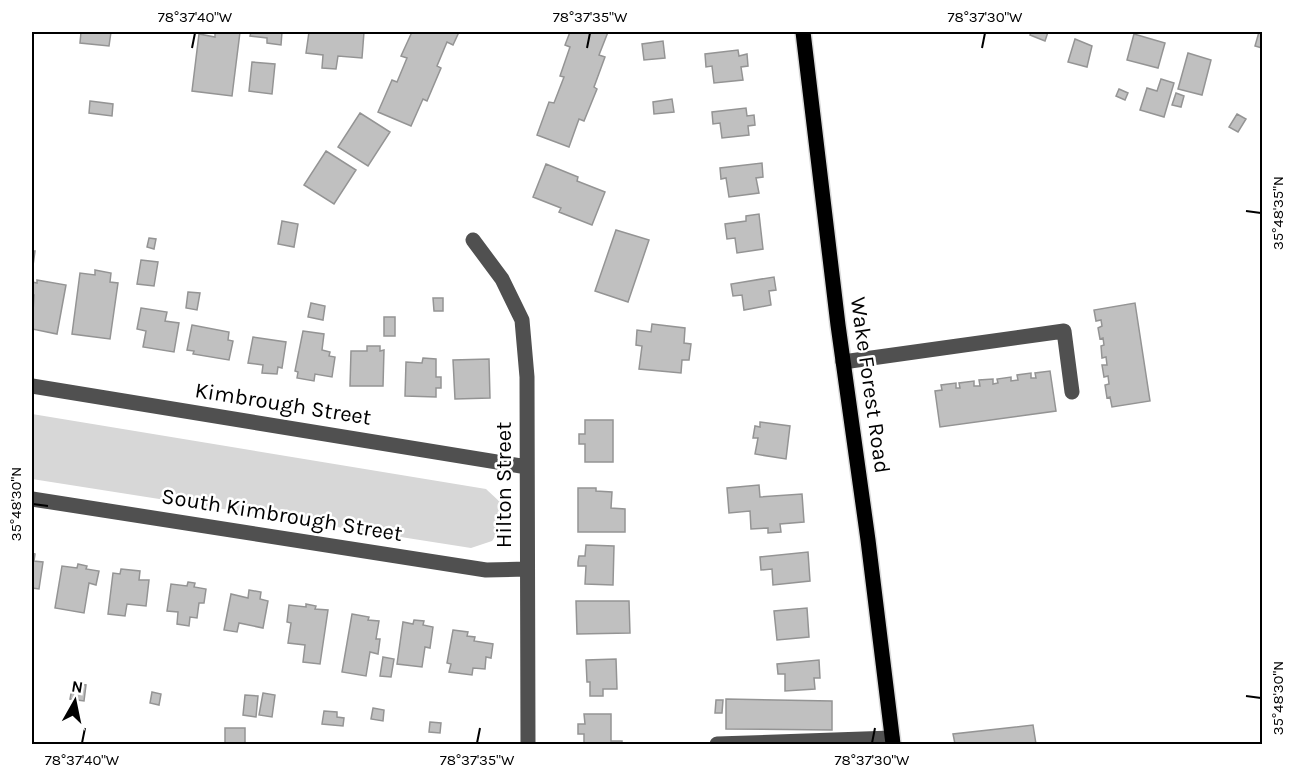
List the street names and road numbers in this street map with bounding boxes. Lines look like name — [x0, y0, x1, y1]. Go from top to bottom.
street label: Wake Forest Road — [845, 295, 895, 475]
street label: Kimbrough Street — [193, 377, 373, 431]
street label: Hilton Street — [491, 422, 517, 548]
street label: South Kimbrough Street — [160, 483, 404, 547]

